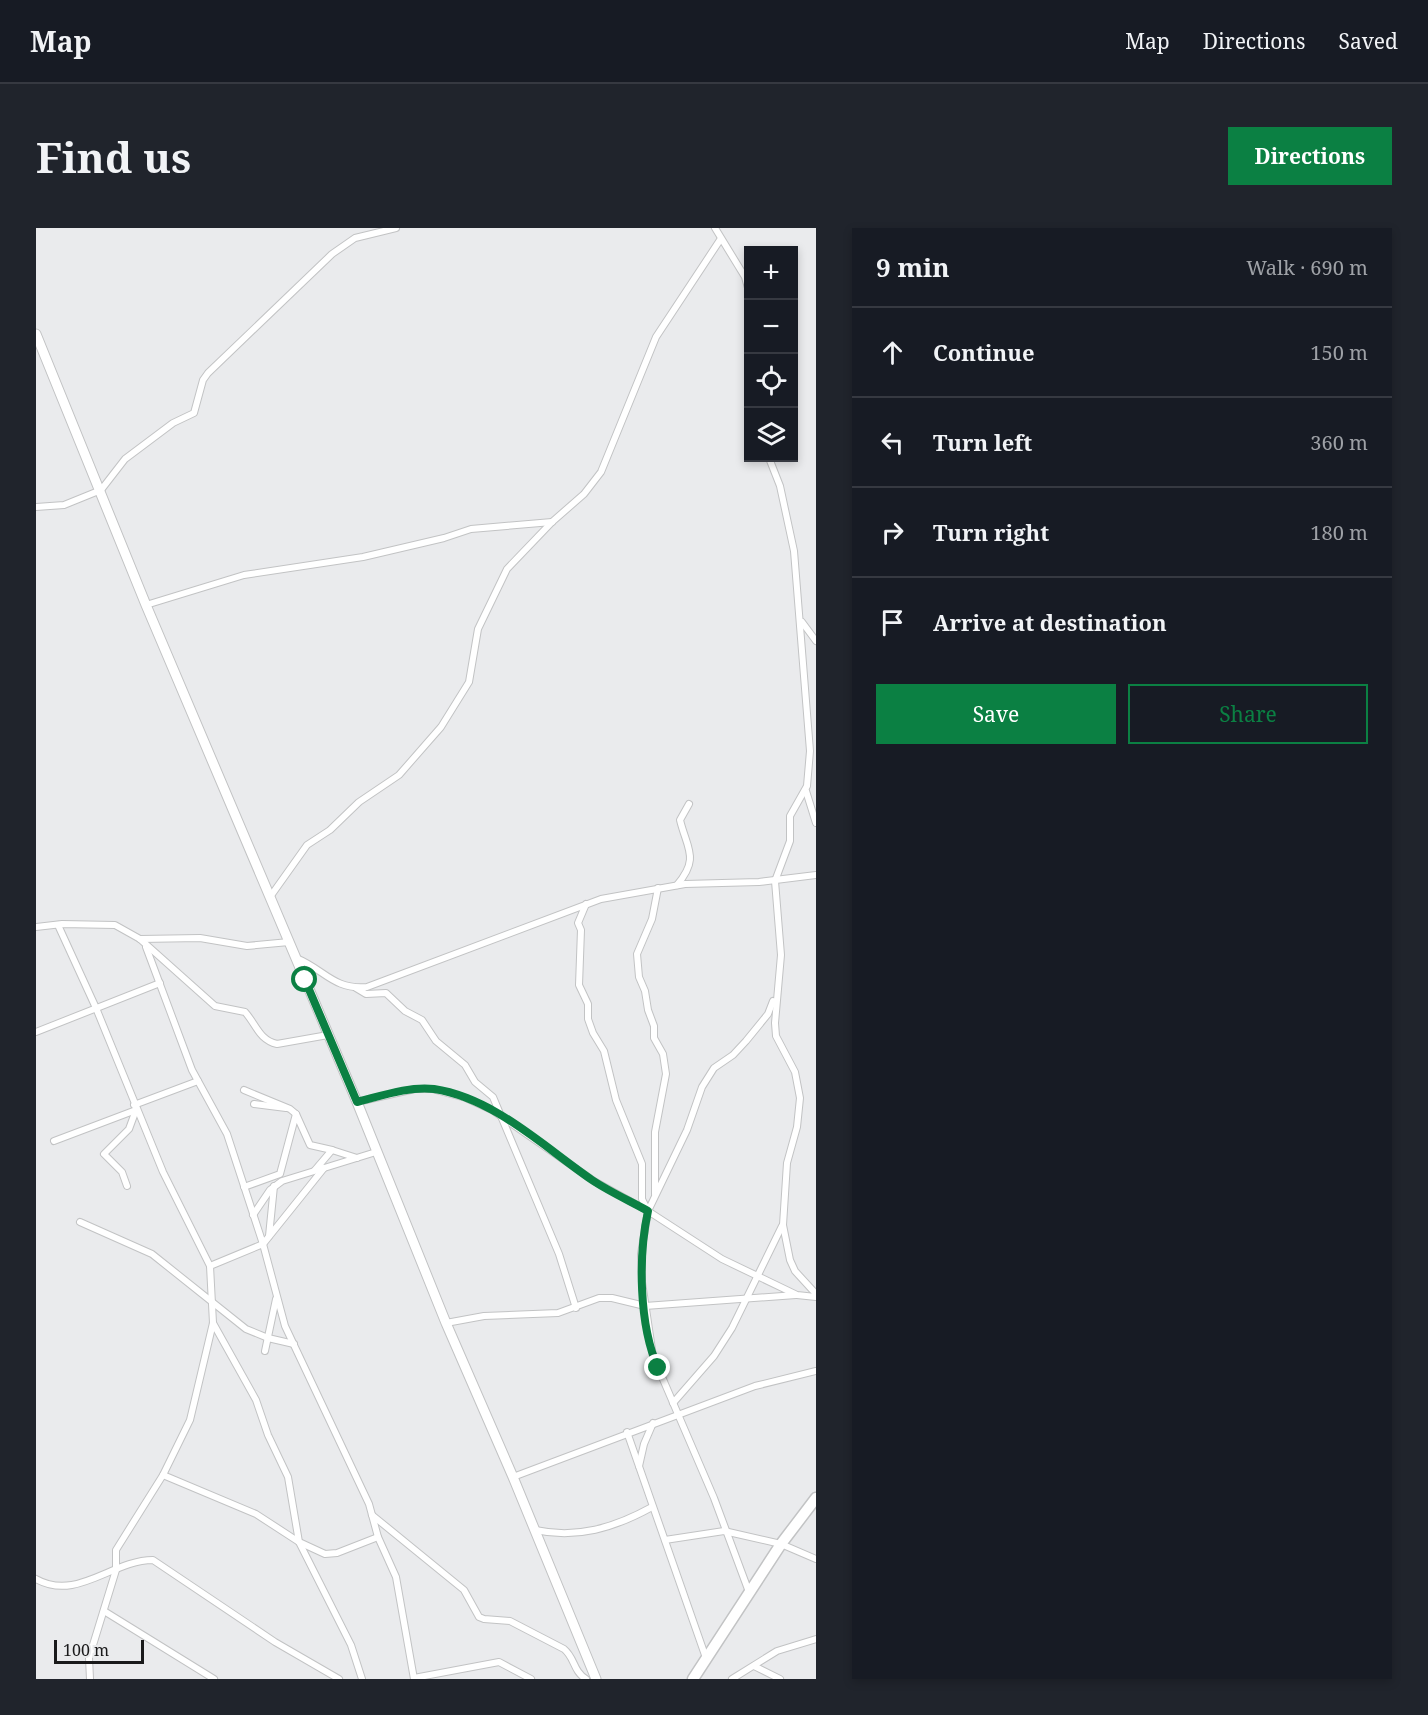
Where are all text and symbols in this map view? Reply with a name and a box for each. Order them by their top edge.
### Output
text: Map [30,22,92,60]
text: Map [1125,27,1170,55]
text: Directions [1203,27,1305,55]
text: Saved [1338,27,1398,55]
button: Directions [1228,127,1392,185]
text: Find us [36,128,191,185]
map controls [744,246,798,462]
button: + [744,246,798,300]
text: 9 min [876,249,950,285]
text: Walk · 690 m [1246,254,1368,281]
button: − [744,300,798,354]
icon: ahead [876,336,909,369]
text: Continue [933,337,1035,367]
text: 150 m [1310,339,1368,366]
button: locate [744,354,798,408]
button: layers [744,408,798,462]
icon: left [876,426,909,459]
text: Turn left [933,427,1032,457]
text: 360 m [1310,429,1368,456]
icon: right [876,516,909,549]
text: Turn right [933,517,1049,547]
text: 180 m [1310,519,1368,546]
icon: arrive [876,606,909,639]
text: Arrive at destination [933,607,1167,637]
button: Save [876,684,1116,744]
button: Share [1128,684,1368,744]
route start [291,966,317,992]
route end [644,1354,670,1380]
scale bar [54,1637,144,1664]
text: 100 m [63,1639,109,1661]

